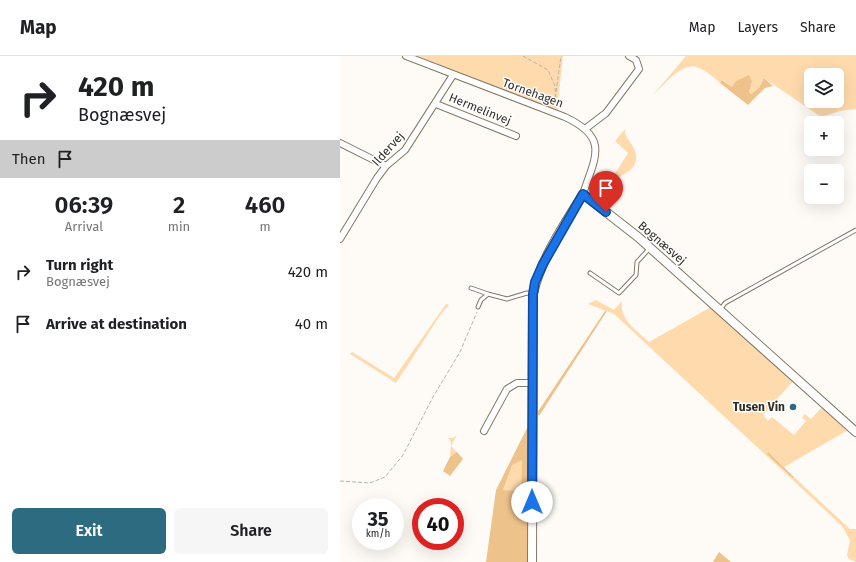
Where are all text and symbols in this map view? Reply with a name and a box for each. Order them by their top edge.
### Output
text: Map [20,16,57,39]
text: Map [689,19,715,36]
text: Layers [737,19,778,36]
text: Share [800,19,836,36]
map controls [804,68,844,204]
button: layers [804,68,844,108]
text: 420 m [78,70,154,103]
icon: right [12,72,64,124]
street label: Tornehagen [501,76,565,110]
street label: Hermelinvej [447,90,513,128]
text: Bognæsvej [78,104,166,126]
button: + [804,116,844,156]
street label: Ildervej [369,129,407,169]
icon: arrive [54,148,76,170]
text: Then [12,150,46,168]
button: − [804,164,844,204]
pin [589,171,623,212]
icon: arrive [595,177,617,199]
text: 06:39 [55,191,113,219]
text: 2 [173,191,185,219]
text: 460 [245,191,285,219]
street label: Bognæsvej [635,218,689,268]
text: Arrival [65,219,103,234]
text: min [168,219,190,234]
text: m [260,219,271,234]
text: Turn right [46,256,113,274]
icon: right [12,261,34,283]
text: 420 m [288,263,328,281]
text: Bognæsvej [46,274,110,289]
icon: arrive [12,313,34,335]
text: Arrive at destination [46,315,187,333]
text: 40 m [295,315,328,333]
place label: Tusen Vin [733,400,785,414]
marker: Tusen Vin [788,402,798,412]
position arrow [511,481,553,523]
speed limit sign: 40 [412,498,464,550]
text: 35 [367,507,389,531]
button: Exit [12,508,166,554]
button: Share [174,508,328,554]
text: km/h [366,528,390,540]

